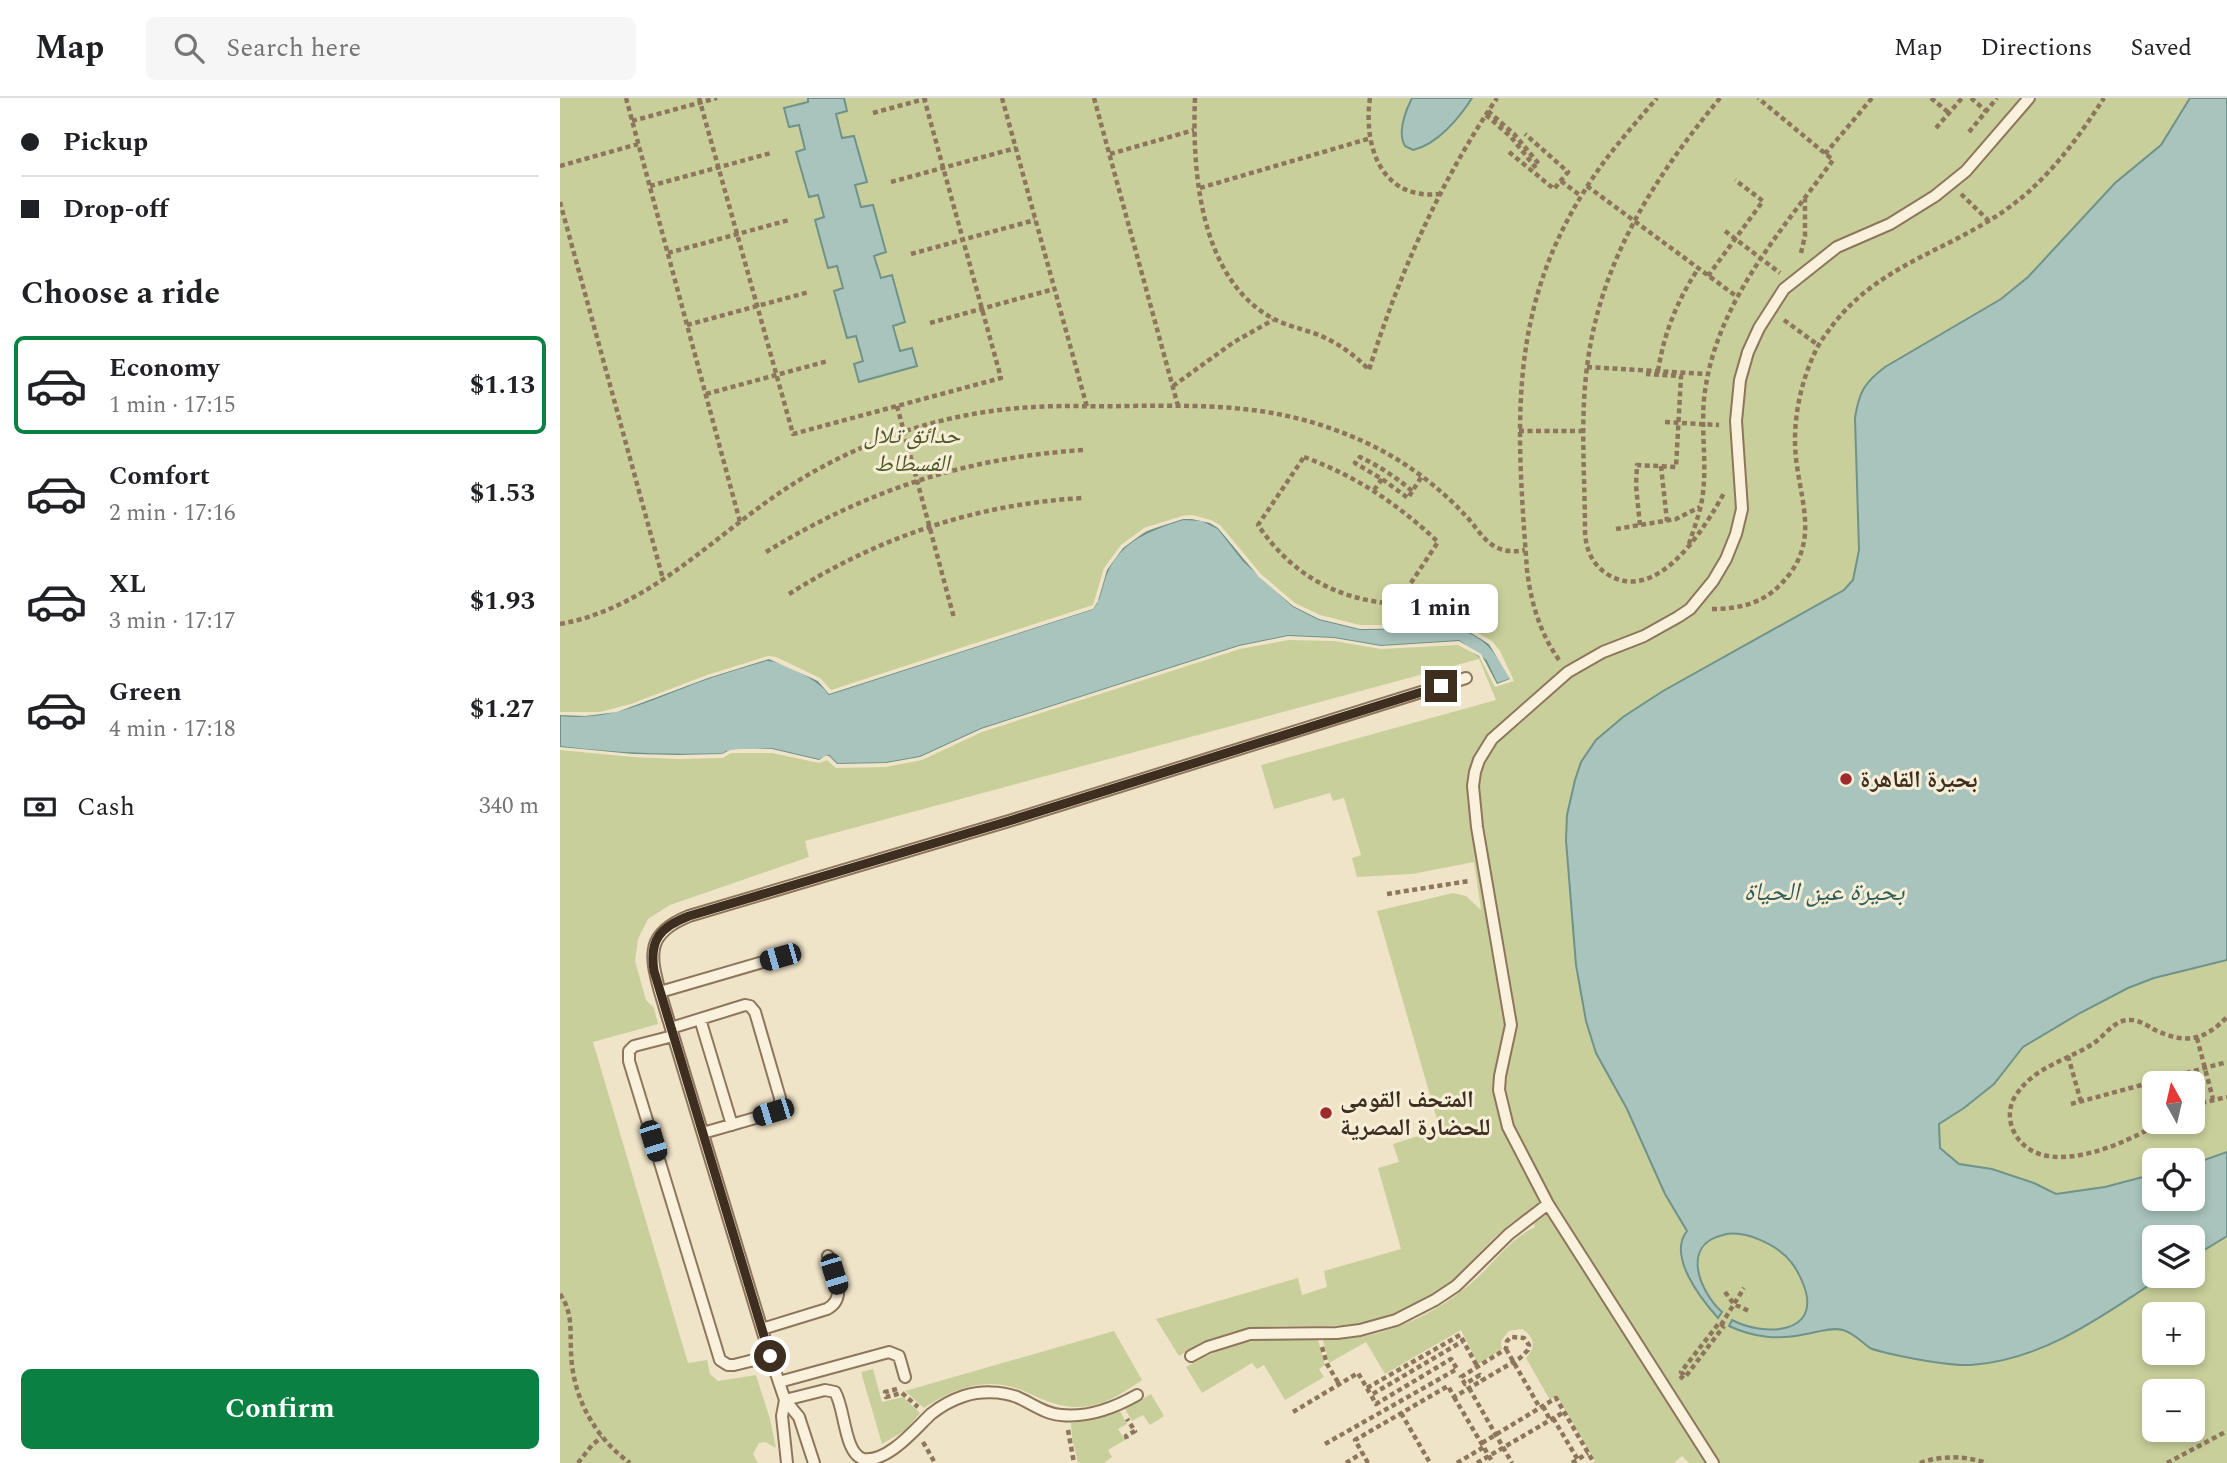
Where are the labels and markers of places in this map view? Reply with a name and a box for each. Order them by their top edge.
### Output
place label: بحيرة القاهرة [1860,762,1978,798]
marker: بحيرة القاهرة [1838,771,1854,787]
place label: المتحف القومى للحضارة المصرية [1340,1082,1490,1146]
marker: المتحف القومى للحضارة المصرية [1318,1105,1334,1121]

